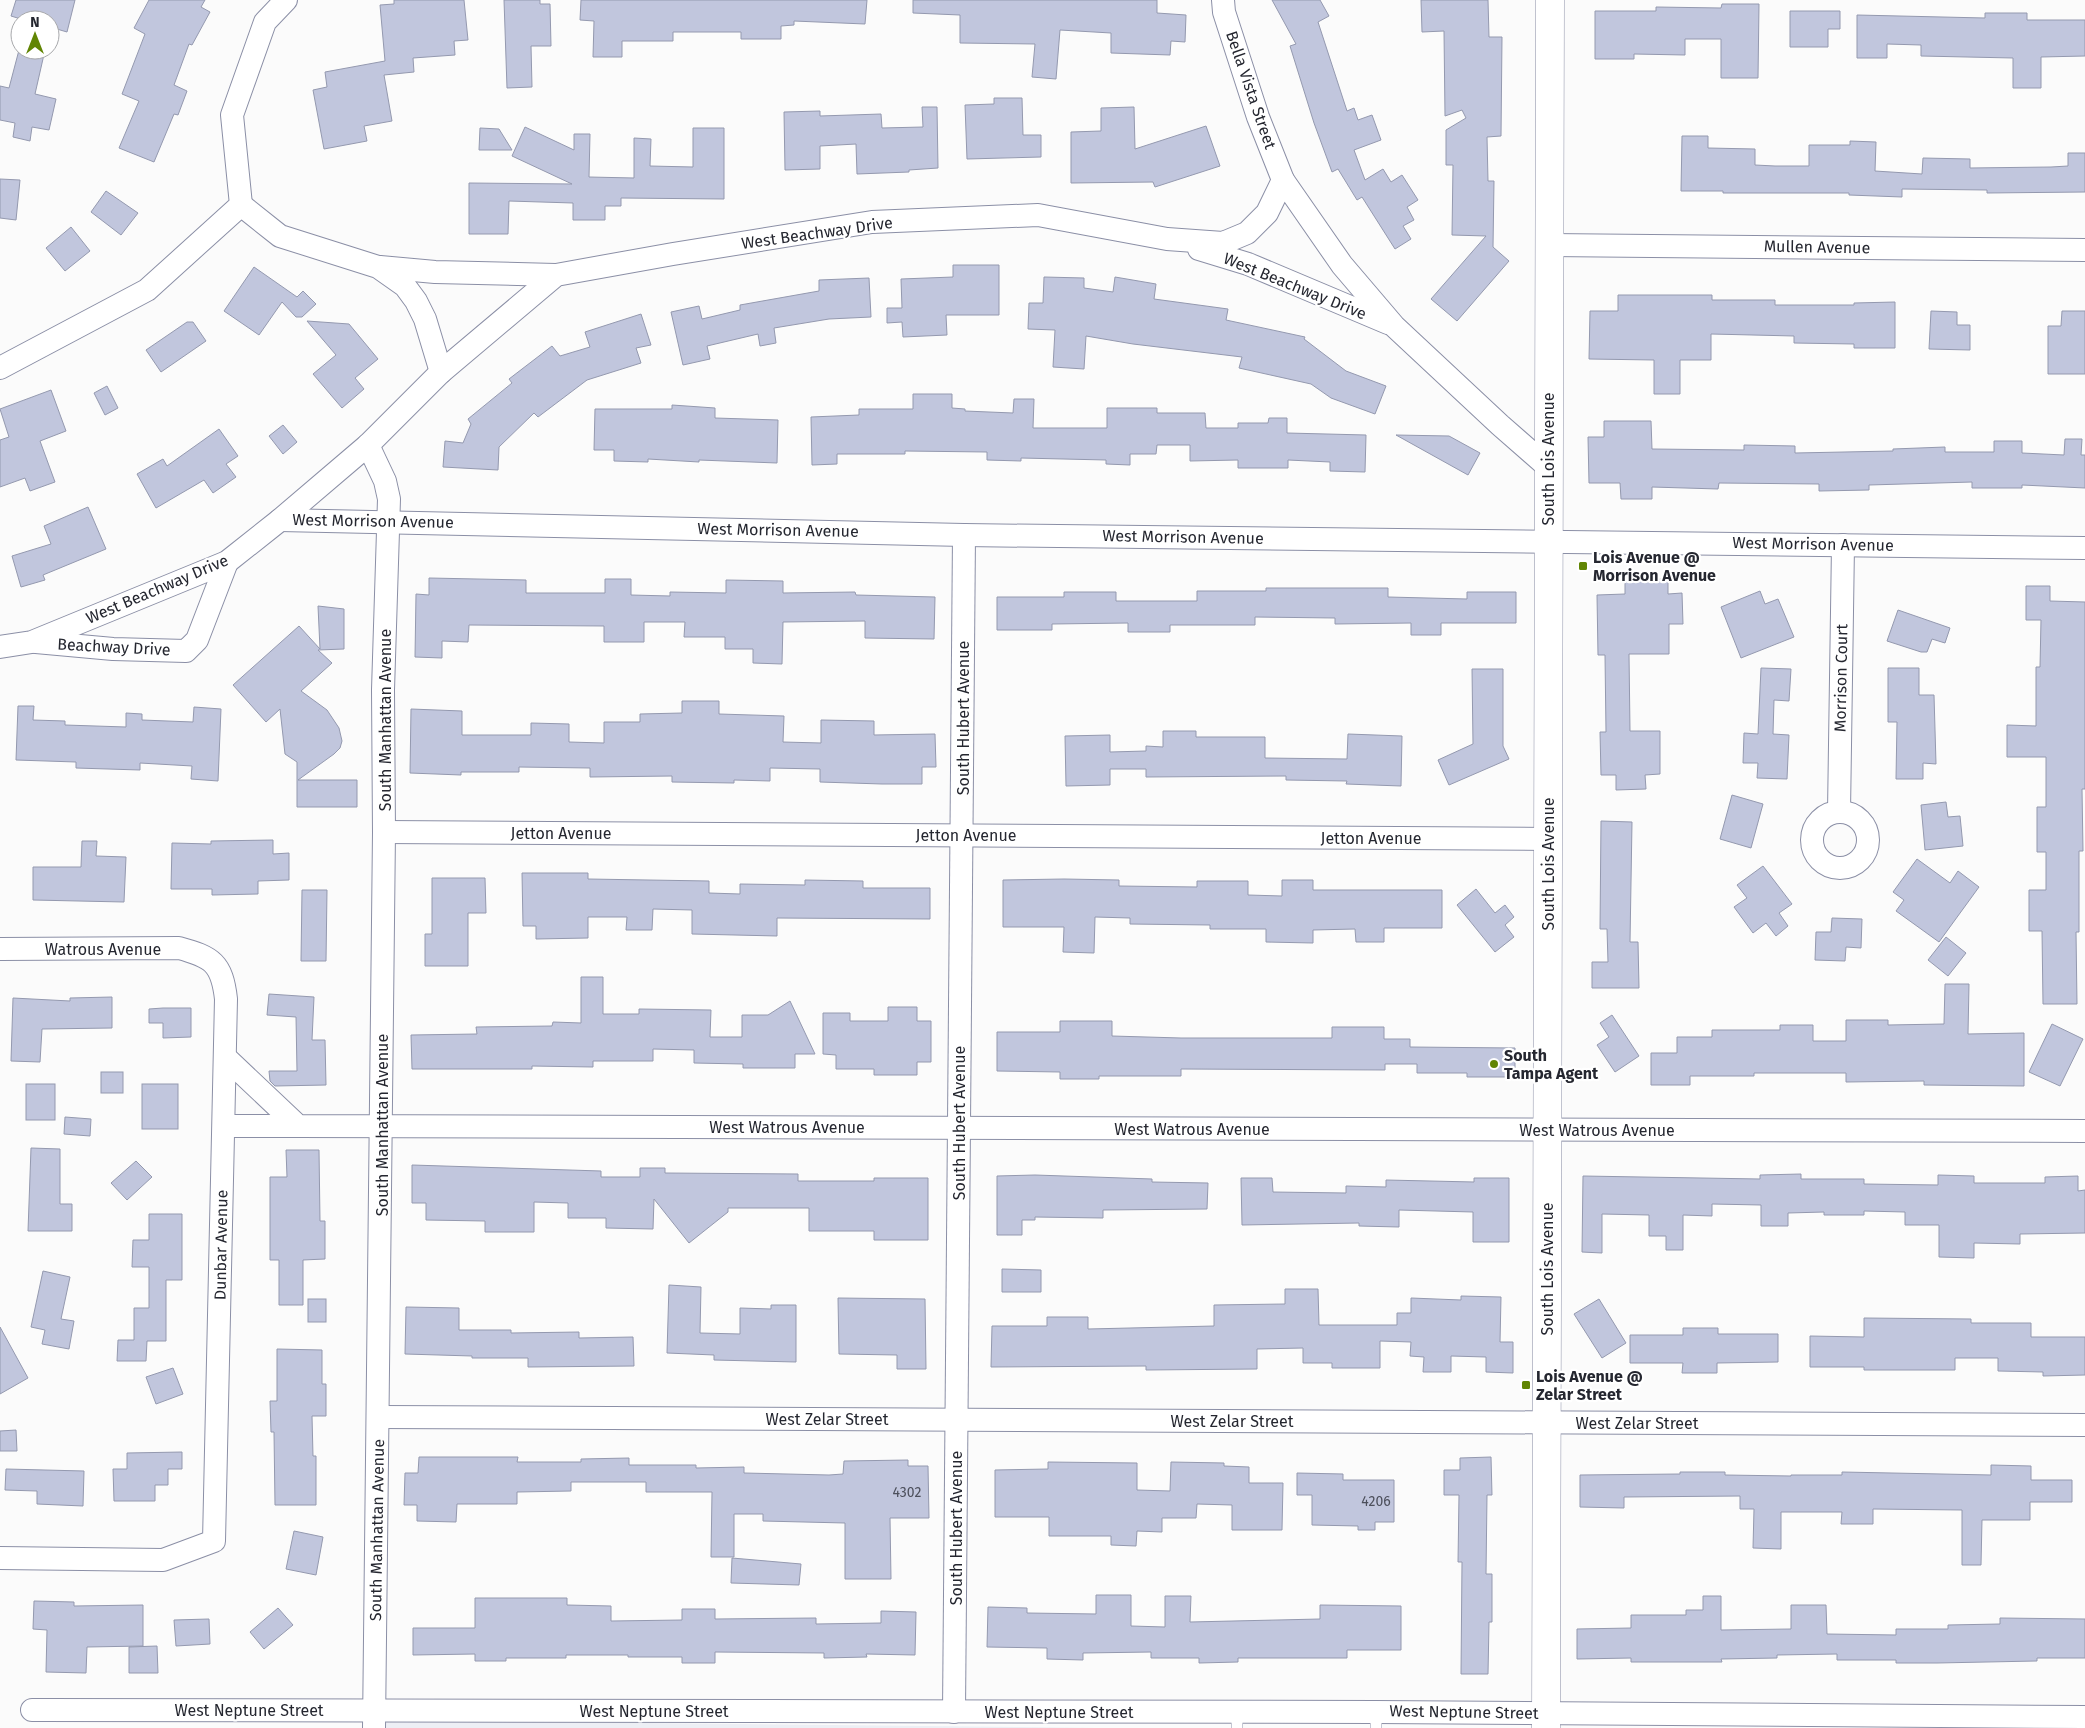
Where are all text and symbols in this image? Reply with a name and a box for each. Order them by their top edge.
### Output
north arrow [10,10,60,60]
text: N [30,14,40,31]
street label: Bella Vista Street [1222,28,1280,152]
street label: West Beachway Drive [740,213,894,253]
street label: Mullen Avenue [1764,237,1870,257]
street label: West Beachway Drive [1221,249,1369,323]
street label: South Lois Avenue [1539,392,1558,526]
street label: West Morrison Avenue [292,510,454,532]
street label: West Morrison Avenue [697,519,859,541]
street label: West Morrison Avenue [1102,526,1264,548]
street label: West Morrison Avenue [1732,533,1894,555]
place label: Lois Avenue @ Morrison Avenue [1593,548,1716,585]
street label: West Beachway Drive [83,550,231,628]
marker: Lois Avenue @ Morrison Avenue [1577,560,1589,572]
street label: Morrison Court [1831,623,1851,732]
street label: South Manhattan Avenue [376,629,395,811]
street label: Beachway Drive [57,635,171,659]
street label: South Hubert Avenue [954,641,973,795]
street label: South Lois Avenue [1539,797,1558,931]
street label: Jetton Avenue [511,824,611,843]
street label: Jetton Avenue [916,826,1016,845]
street label: Jetton Avenue [1321,829,1421,848]
street label: Watrous Avenue [45,940,161,959]
street label: South Manhattan Avenue [373,1034,392,1216]
street label: South Hubert Avenue [950,1046,969,1200]
place label: South Tampa Agent [1504,1046,1599,1083]
marker: South Tampa Agent [1488,1058,1500,1070]
street label: West Watrous Avenue [709,1118,865,1137]
street label: West Watrous Avenue [1114,1120,1270,1139]
street label: West Watrous Avenue [1519,1121,1675,1140]
street label: Dunbar Avenue [211,1190,231,1300]
street label: South Lois Avenue [1538,1202,1557,1336]
place label: Lois Avenue @ Zelar Street [1536,1367,1643,1404]
marker: Lois Avenue @ Zelar Street [1520,1379,1532,1391]
street label: West Zelar Street [765,1410,889,1429]
street label: West Zelar Street [1170,1412,1294,1431]
street label: West Zelar Street [1575,1414,1699,1433]
street label: South Manhattan Avenue [366,1439,388,1621]
street label: South Hubert Avenue [947,1451,966,1605]
house number: 4302 [893,1484,921,1501]
house number: 4206 [1361,1493,1391,1510]
street label: West Neptune Street [174,1701,324,1720]
street label: West Neptune Street [1389,1701,1539,1723]
street label: West Neptune Street [579,1702,729,1721]
street label: West Neptune Street [984,1703,1134,1722]

